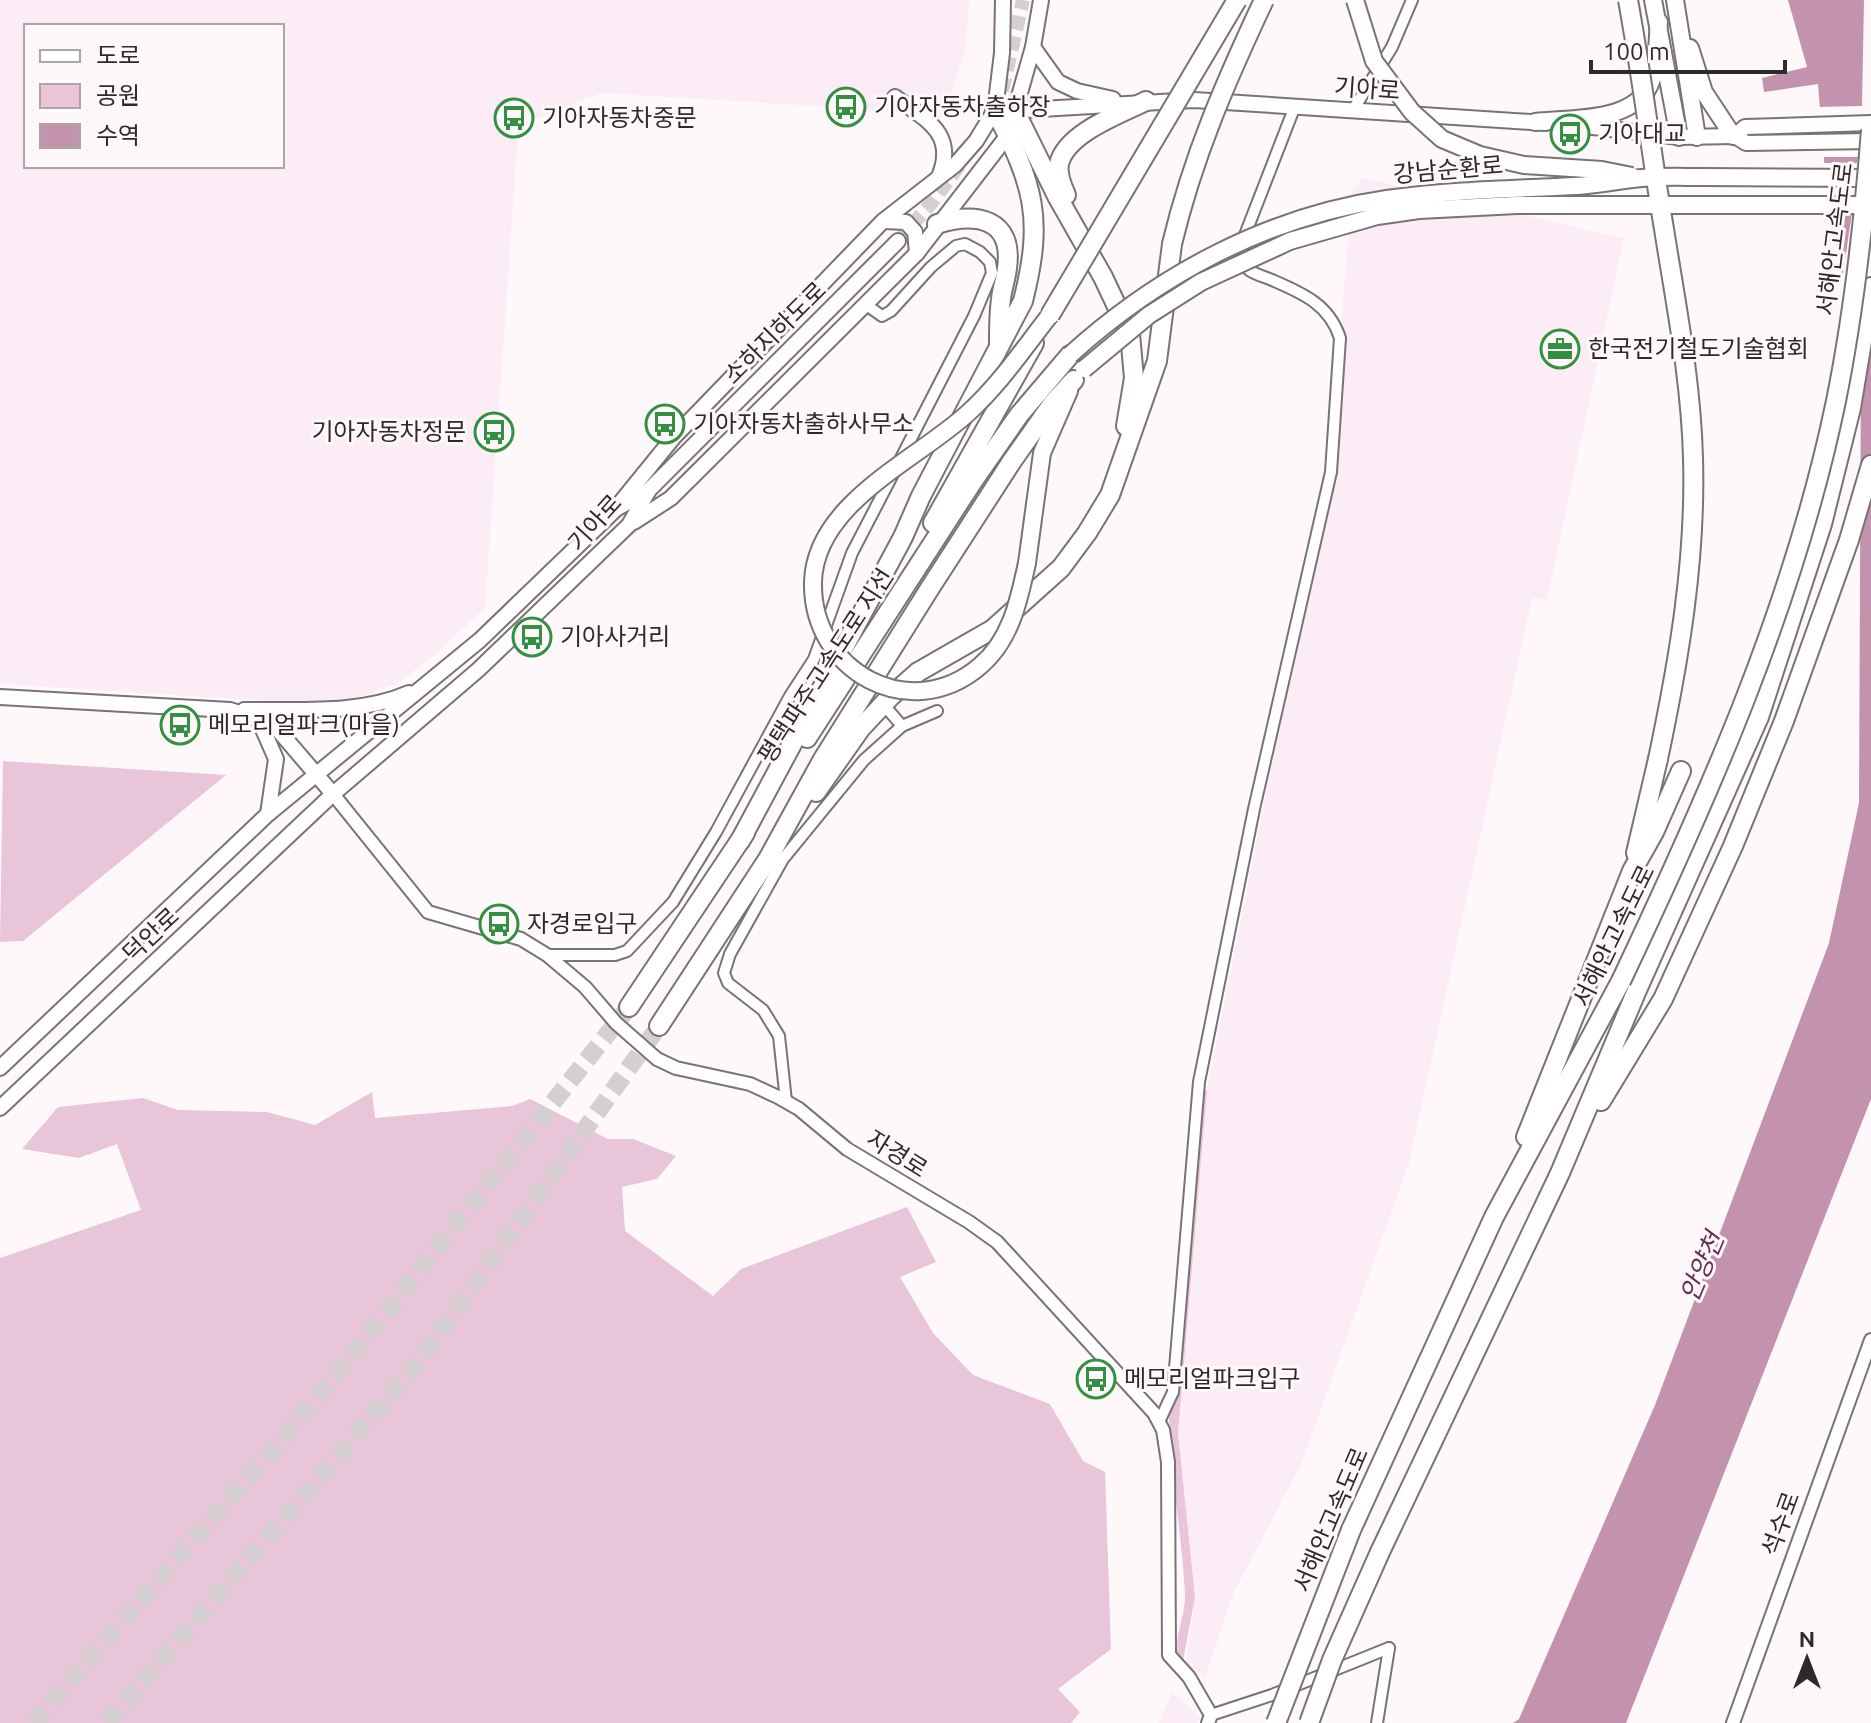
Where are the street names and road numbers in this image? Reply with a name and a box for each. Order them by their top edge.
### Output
street label: 기아로 [1333,73,1401,104]
street label: 강남순환로 [1392,151,1504,188]
street label: 서해안고속도로 [1812,161,1857,317]
street label: 소하지하도로 [718,276,831,389]
street label: 기아로 [562,489,627,556]
street label: 평택파주고속도로 지선 [753,563,899,768]
street label: 서해안고속도로 [1568,860,1660,1011]
street label: 덕안로 [117,902,184,967]
street label: 자경로 [862,1125,933,1183]
street label: 서해안고속도로 [1288,1443,1373,1596]
street label: 석수로 [1757,1488,1805,1560]

